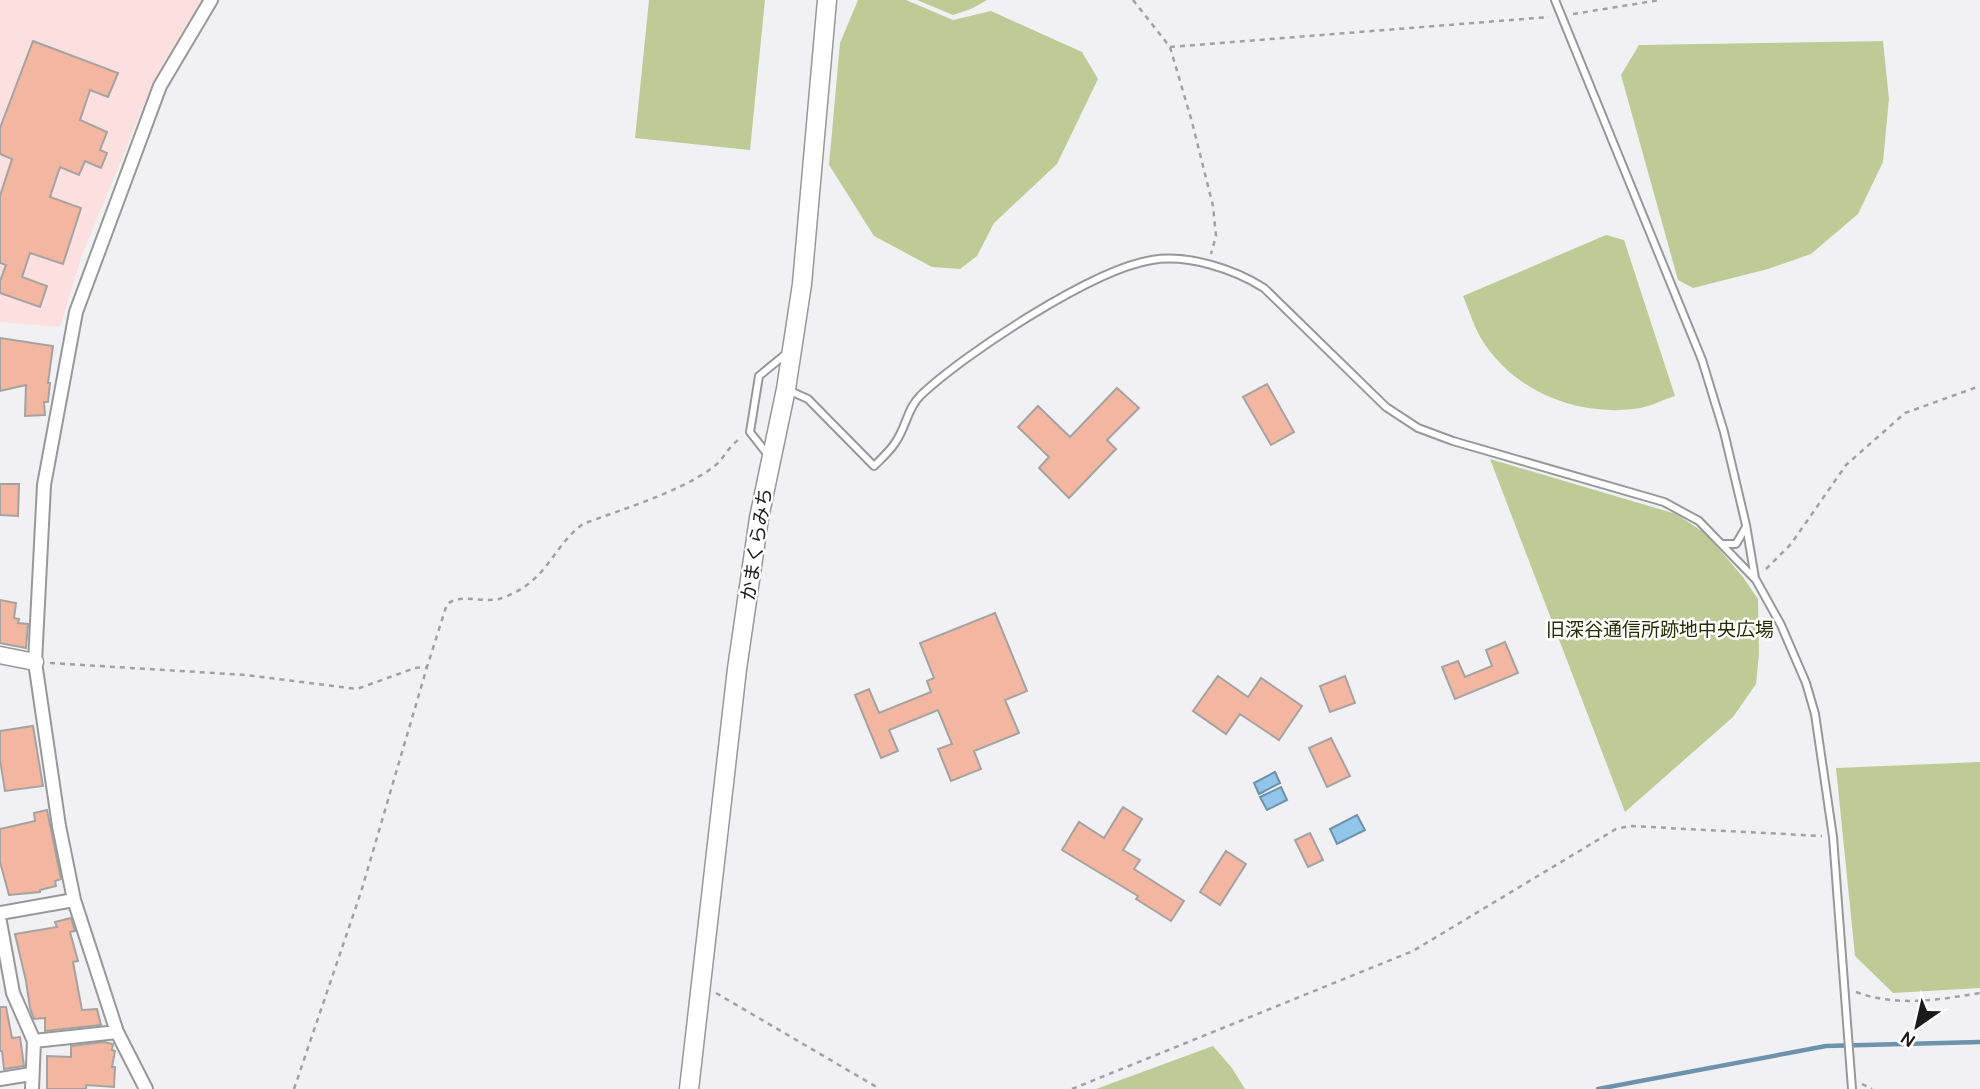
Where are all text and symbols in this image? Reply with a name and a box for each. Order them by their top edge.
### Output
street label: かまくらみち [737,486,777,602]
park label: 旧深谷通信所跡地中央広場 [1546,619,1774,641]
north arrow [1882,991,1952,1061]
text: N [1896,1026,1920,1052]

